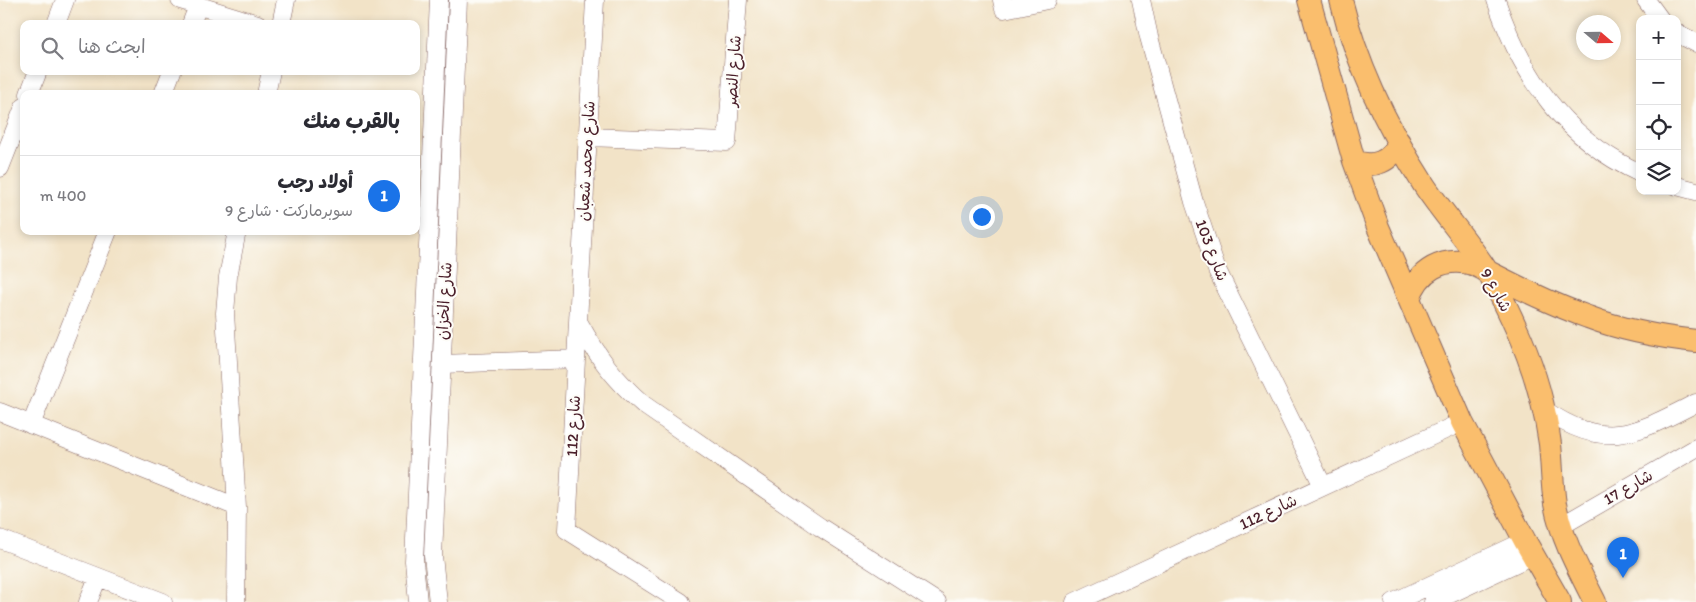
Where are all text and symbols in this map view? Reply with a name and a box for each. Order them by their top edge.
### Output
north arrow [1576,15,1621,60]
map controls [1636,15,1681,195]
button: + [1636,15,1681,60]
search box [20,20,420,75]
icon: search [38,34,66,62]
text: ابحث هنا [78,35,146,58]
street label: شارع النصر [721,35,747,109]
button: − [1636,60,1681,105]
street label: شارع محمد شعبان [573,100,601,222]
button: locate [1636,105,1681,150]
text: بالقرب منك [303,108,400,133]
button: layers [1636,150,1681,195]
text: أولاد رجب [277,170,353,193]
text: 400 m [40,186,86,205]
text: 1 [380,186,388,205]
text: سوبرماركت · شارع 9 [225,201,353,220]
your location [969,204,995,230]
street label: شارع 103 [1190,217,1232,284]
street label: شارع الخزان [432,262,458,341]
street label: شارع 9 [1475,265,1516,316]
street label: شارع 112 [562,395,586,457]
street label: شارع 17 [1600,465,1657,510]
street label: شارع 112 [1236,490,1301,535]
pin: 1 [1607,537,1639,578]

